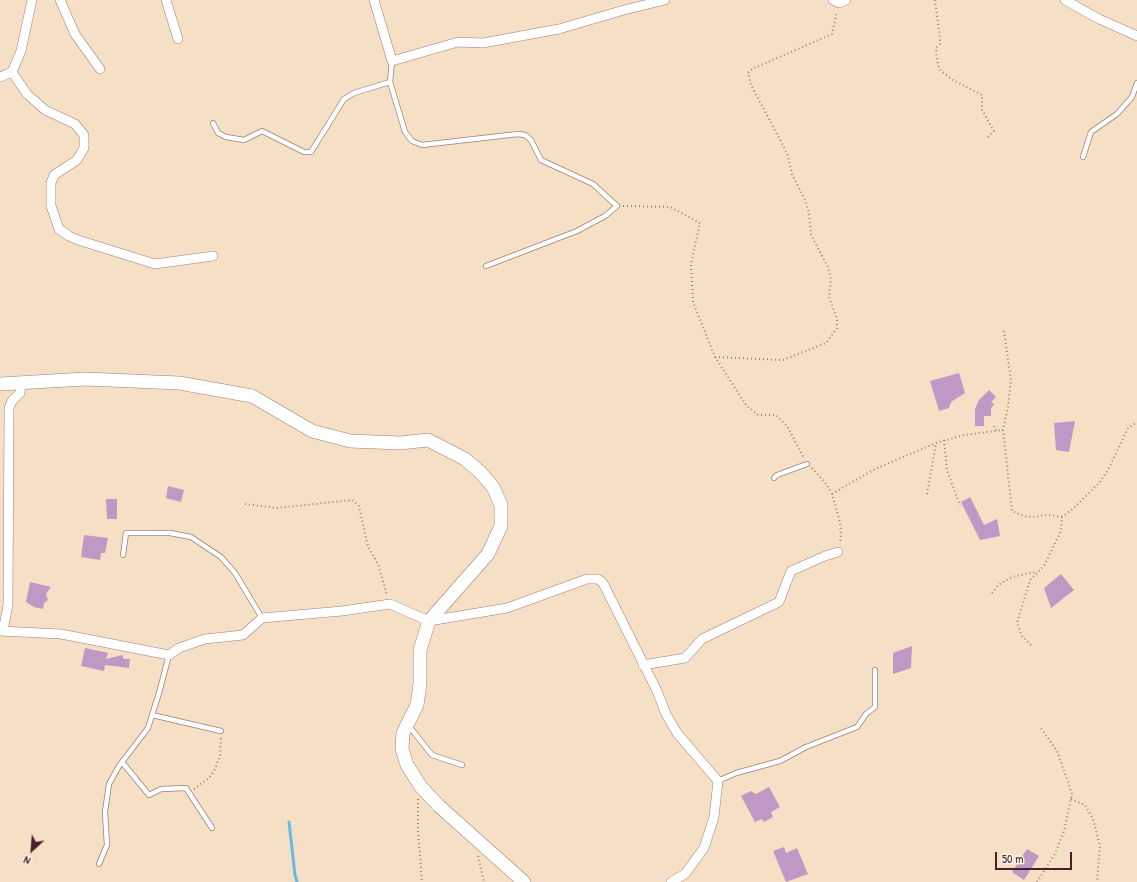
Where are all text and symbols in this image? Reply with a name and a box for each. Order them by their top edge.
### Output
north arrow [12,830,52,870]
scale bar [997,844,1074,870]
text: 50 m [1002,850,1023,867]
text: N [21,853,32,868]

